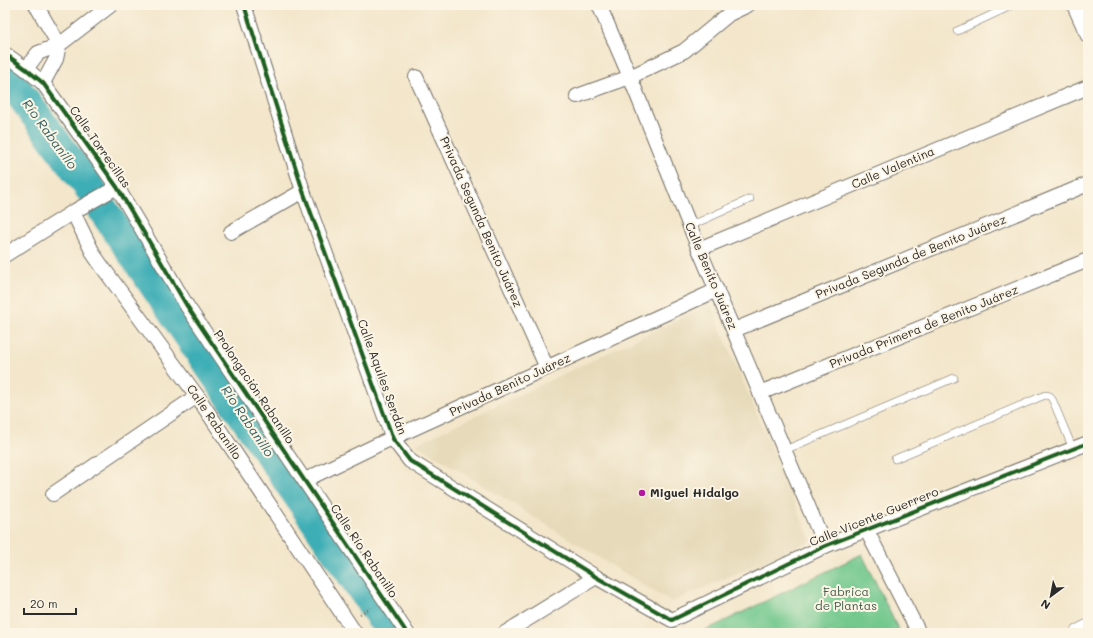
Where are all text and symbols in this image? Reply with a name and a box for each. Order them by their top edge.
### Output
water label: Río Rabanillo [19,95,82,172]
street label: Calle Torrecillas [67,102,135,191]
street label: Privada Segunda Benito Juárez [437,134,527,310]
street label: Calle Valentina [849,142,937,192]
street label: Privada Segunda de Benito Juárez [813,210,1009,302]
street label: Calle Benito Juárez [682,219,742,332]
street label: Privada Primera de Benito Juárez [827,281,1021,371]
street label: Calle Aquiles Serdán [355,317,411,437]
street label: Prolongación Rabanillo [211,327,299,446]
street label: Privada Benito Juárez [446,349,573,419]
street label: Calle Rabanillo [184,381,246,462]
water label: Río Rabanillo [218,382,279,460]
street label: Calle Vicente Guerrero [807,483,941,549]
place label: Miguel Hidalgo [650,484,739,500]
marker: Miguel Hidalgo [637,488,647,498]
street label: Calle Río Rabanillo [328,501,402,600]
north arrow [1031,576,1071,616]
park label: Fabrica de Plantas [815,583,877,613]
scale bar [24,590,76,616]
text: 20 m [30,595,58,611]
text: N [1038,596,1053,613]

